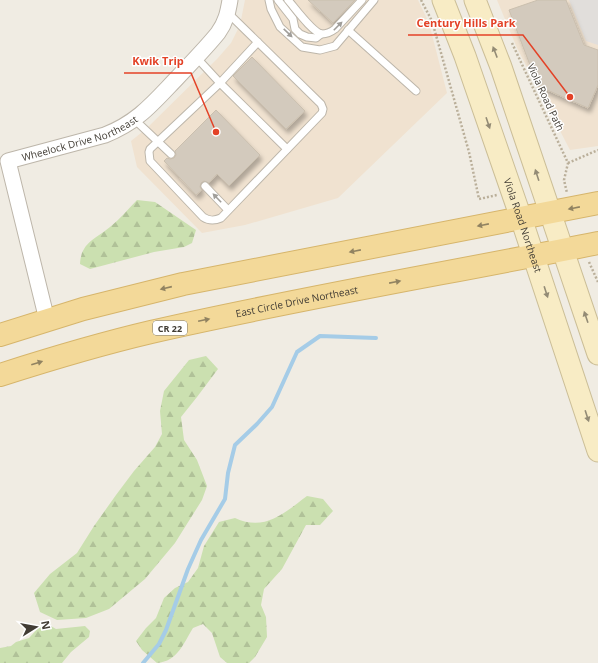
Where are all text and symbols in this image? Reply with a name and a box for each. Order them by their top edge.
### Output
callout: Century Hills Park [408,12,523,35]
text: Century Hills Park [416,15,516,30]
one-way arrow [333,21,343,30]
one-way arrow [283,29,293,38]
one-way arrow [492,46,498,58]
callout: Kwik Trip [124,50,191,73]
text: Kwik Trip [132,53,184,68]
street label: Viola Road Path [524,61,568,133]
street label: Wheelock Drive Northeast [20,112,141,164]
one-way arrow [486,117,492,129]
one-way arrow [534,169,540,181]
street label: Viola Road Northeast [501,176,546,274]
one-way arrow [212,193,221,203]
one-way arrow [568,205,580,211]
one-way arrow [477,223,489,229]
one-way arrow [349,248,361,254]
one-way arrow [389,279,401,285]
street label: East Circle Drive Northeast [234,282,360,320]
one-way arrow [159,285,171,291]
one-way arrow [543,287,549,299]
one-way arrow [582,311,588,323]
one-way arrow [198,317,210,323]
road number: CR 22 [153,321,187,335]
one-way arrow [32,360,44,366]
one-way arrow [584,410,590,422]
north arrow [16,607,56,647]
text: N [38,619,55,631]

